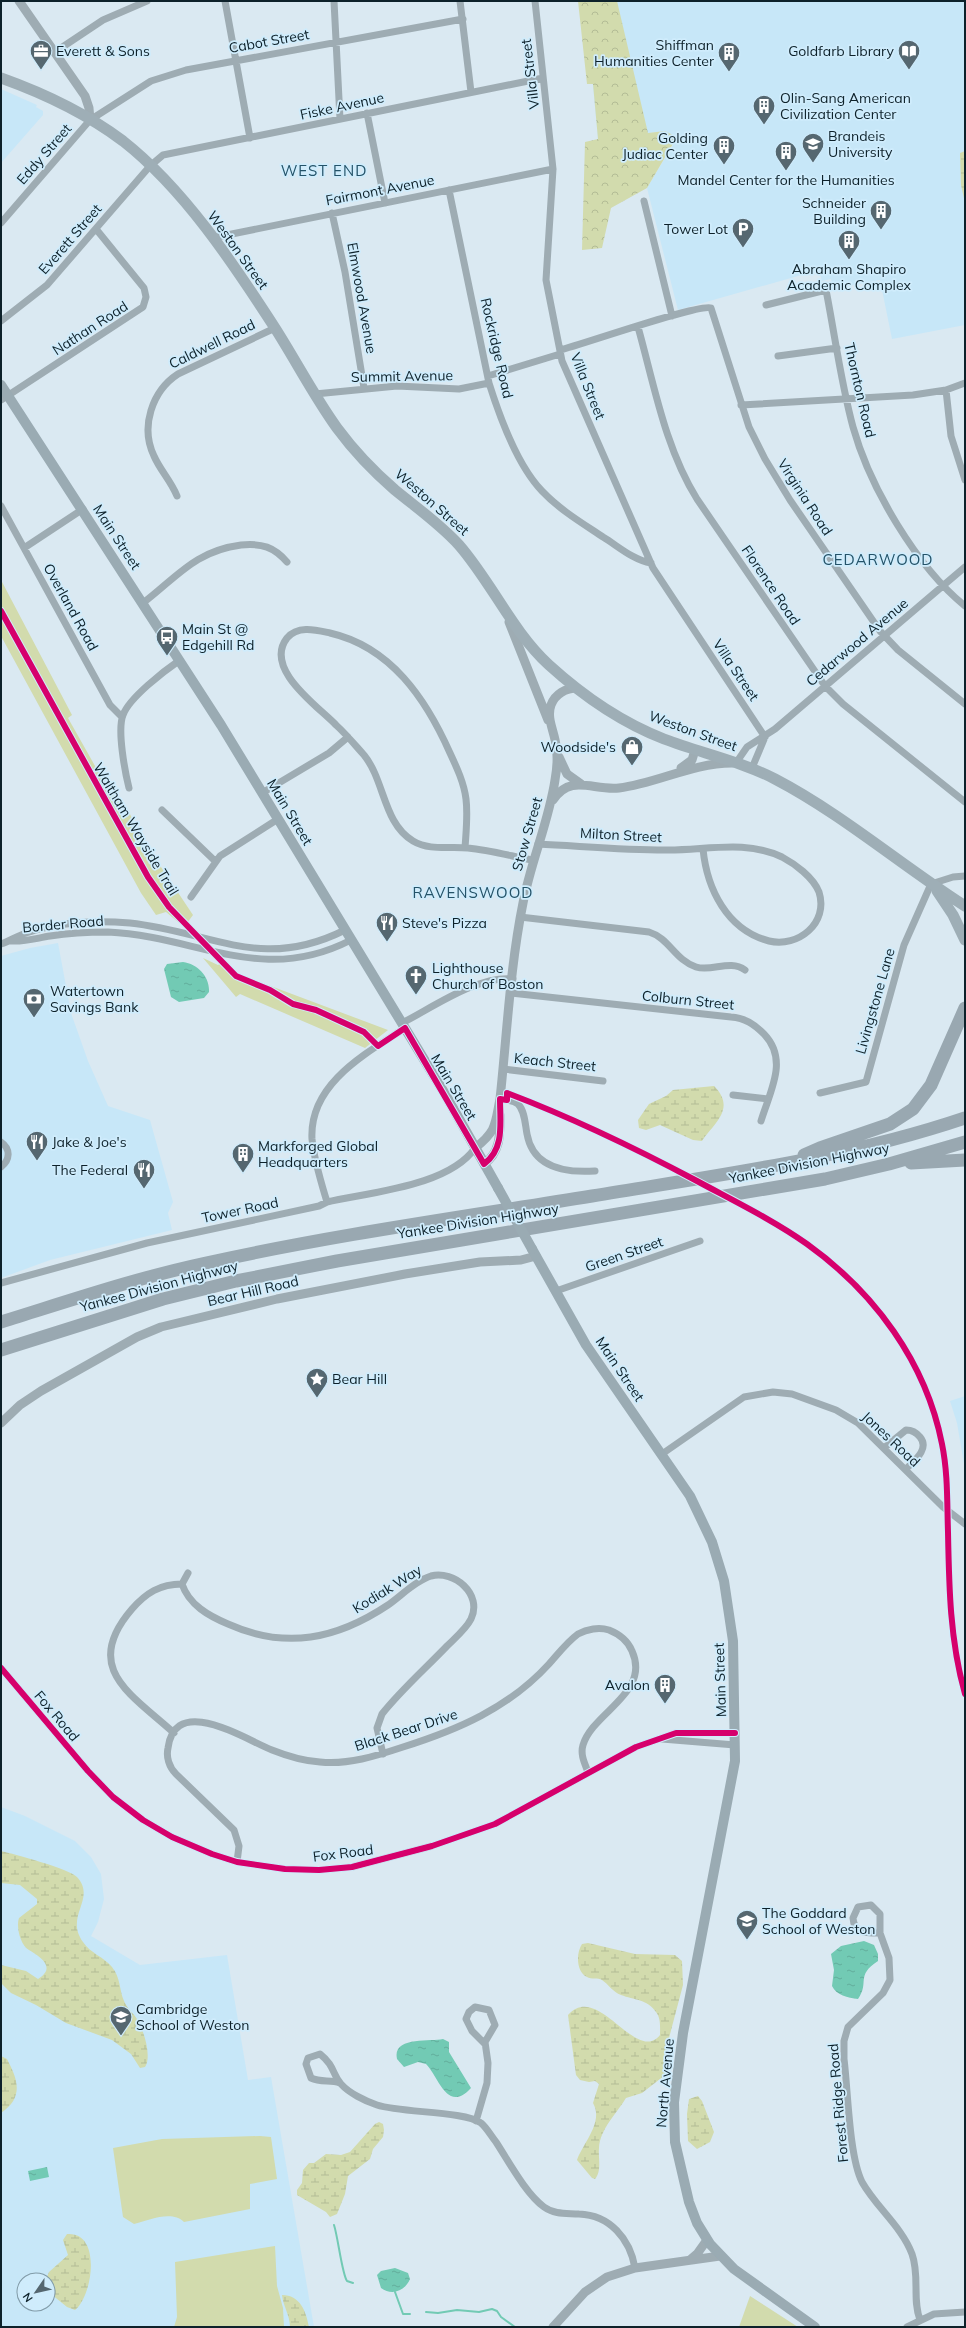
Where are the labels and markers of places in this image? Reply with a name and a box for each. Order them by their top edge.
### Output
place label: Shiffman Humanities Center [594,36,715,70]
office icon: Everett & Sons [28,38,54,71]
library icon: Goldfarb Library [896,38,922,71]
building icon: Shiffman Humanities Center [716,40,742,73]
place label: Everett & Sons [56,42,150,60]
place label: Goldfarb Library [788,42,895,60]
place label: Olin-Sang American Civilization Center [780,89,911,123]
building icon: Olin-Sang American Civilization Center [751,93,777,126]
place label: Brandeis University [828,127,893,161]
place label: Golding Judiac Center [622,129,709,163]
school or university icon: Brandeis University [800,131,826,164]
building icon: Golding Judiac Center [711,133,737,166]
building icon: Mandel Center for the Humanities [773,139,799,172]
place label: Mandel Center for the Humanities [677,171,895,189]
place label: Schneider Building [802,194,867,228]
building icon: Schneider Building [868,198,894,231]
parking icon: Tower Lot [730,216,756,249]
place label: Tower Lot [664,220,728,238]
building icon: Abraham Shapiro Academic Complex [836,228,862,261]
place label: Abraham Shapiro Academic Complex [787,260,911,294]
place label: Main St @ Edgehill Rd [182,620,254,654]
bus stop icon: Main St @ Edgehill Rd [154,624,180,657]
shop icon: Woodside's [619,734,645,767]
place label: Woodside's [541,738,616,756]
restaurant icon: Steve's Pizza [374,910,400,943]
place label: Steve's Pizza [402,914,487,932]
place label: Lighthouse Church of Boston [432,959,543,993]
church icon: Lighthouse Church of Boston [403,963,429,996]
place label: Watertown Savings Bank [50,982,139,1016]
bank icon: Watertown Savings Bank [21,986,47,1019]
restaurant icon: Jake & Joe's [24,1129,50,1162]
place label: Jake & Joe's [52,1133,127,1151]
place label: Markforged Global Headquarters [258,1137,378,1171]
building icon: Markforged Global Headquarters [230,1141,256,1174]
restaurant icon: The Federal [131,1157,157,1190]
place label: The Federal [52,1161,128,1179]
place icon: Bear Hill [304,1366,330,1399]
place label: Bear Hill [332,1370,387,1388]
building icon: Avalon [652,1672,678,1705]
place label: Avalon [605,1676,650,1694]
place label: The Goddard School of Weston [762,1904,875,1938]
school or university icon: The Goddard School of Weston [734,1908,760,1941]
place label: Cambridge School of Weston [136,2000,249,2034]
school or university icon: Cambridge School of Weston [108,2004,134,2037]

